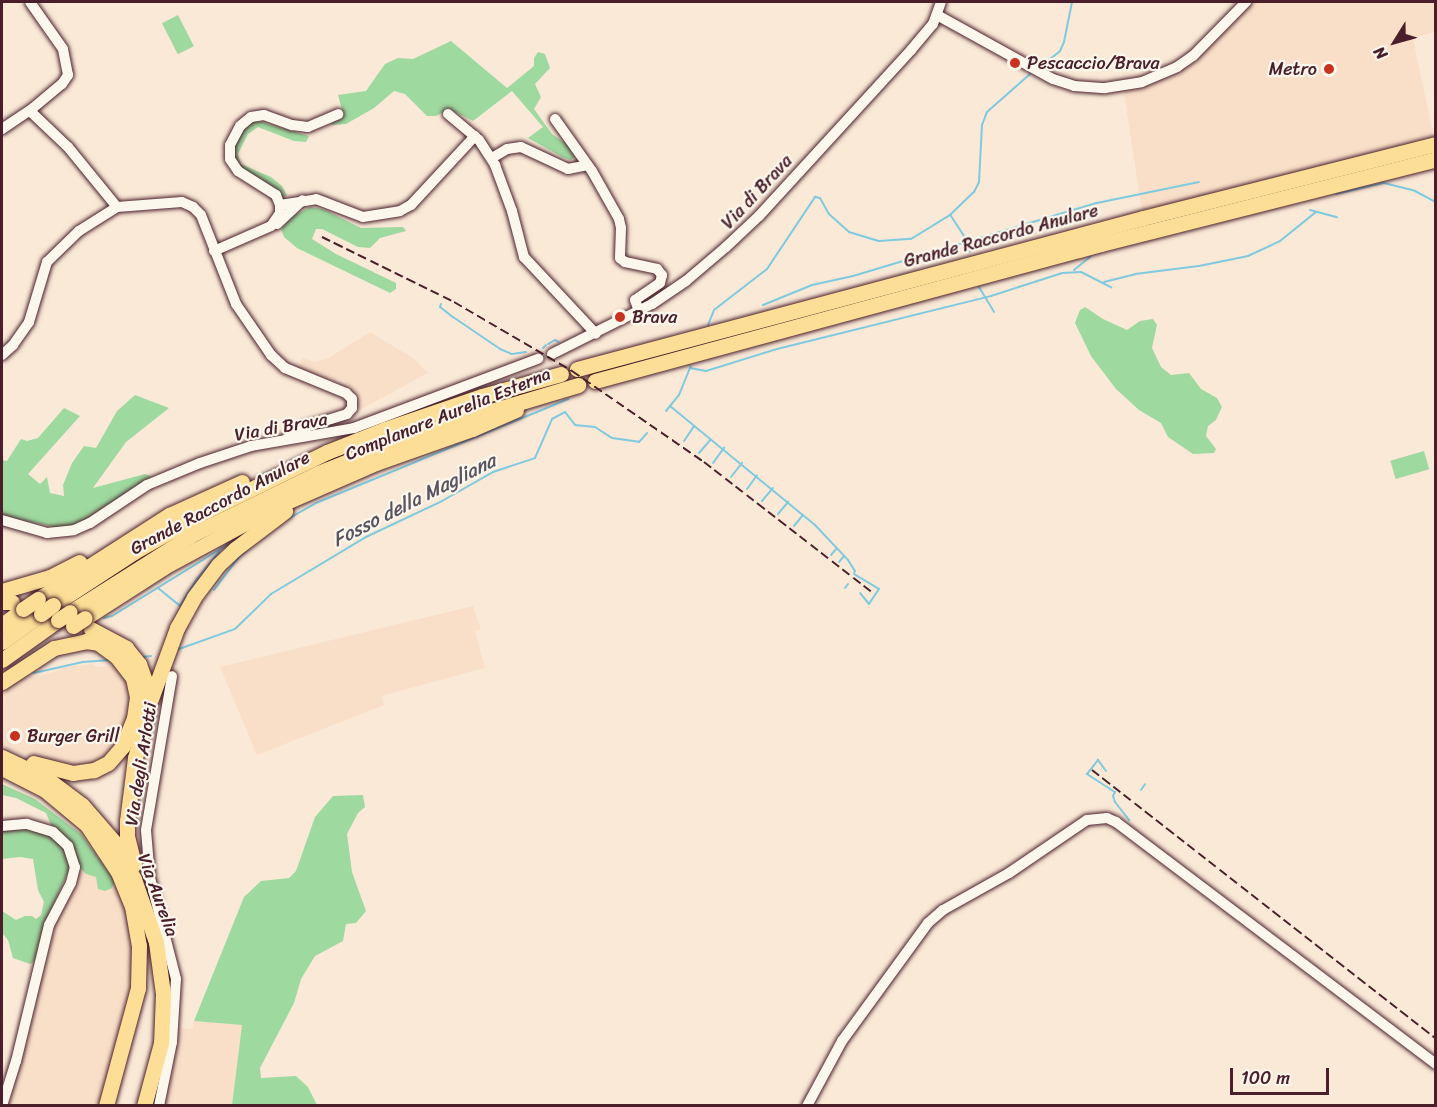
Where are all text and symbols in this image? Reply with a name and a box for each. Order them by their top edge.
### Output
north arrow [1365,12,1425,72]
text: N [1365,40,1395,66]
place label: Pescaccio/Brava [1027,52,1160,74]
marker: Pescaccio/Brava [1008,56,1022,70]
place label: Metro [1269,58,1317,80]
marker: Metro [1322,62,1336,76]
street label: Via di Brava [717,150,797,234]
street label: Grande Raccordo Anulare [902,200,1100,272]
place label: Brava [632,306,677,328]
marker: Brava [613,310,627,324]
street label: Complanare Aurelia Esterna [341,363,555,465]
street label: Via di Brava [233,408,329,446]
street label: Grande Raccordo Anulare [127,447,313,559]
water label: Fosso della Magliana [328,448,500,552]
street label: Via degli Arlotti [121,700,161,828]
place label: Burger Grill [27,725,120,747]
marker: Burger Grill [8,729,22,743]
street label: Via Aurelia [133,851,183,939]
scale bar [1233,1056,1332,1094]
text: 100 m [1241,1062,1290,1094]

